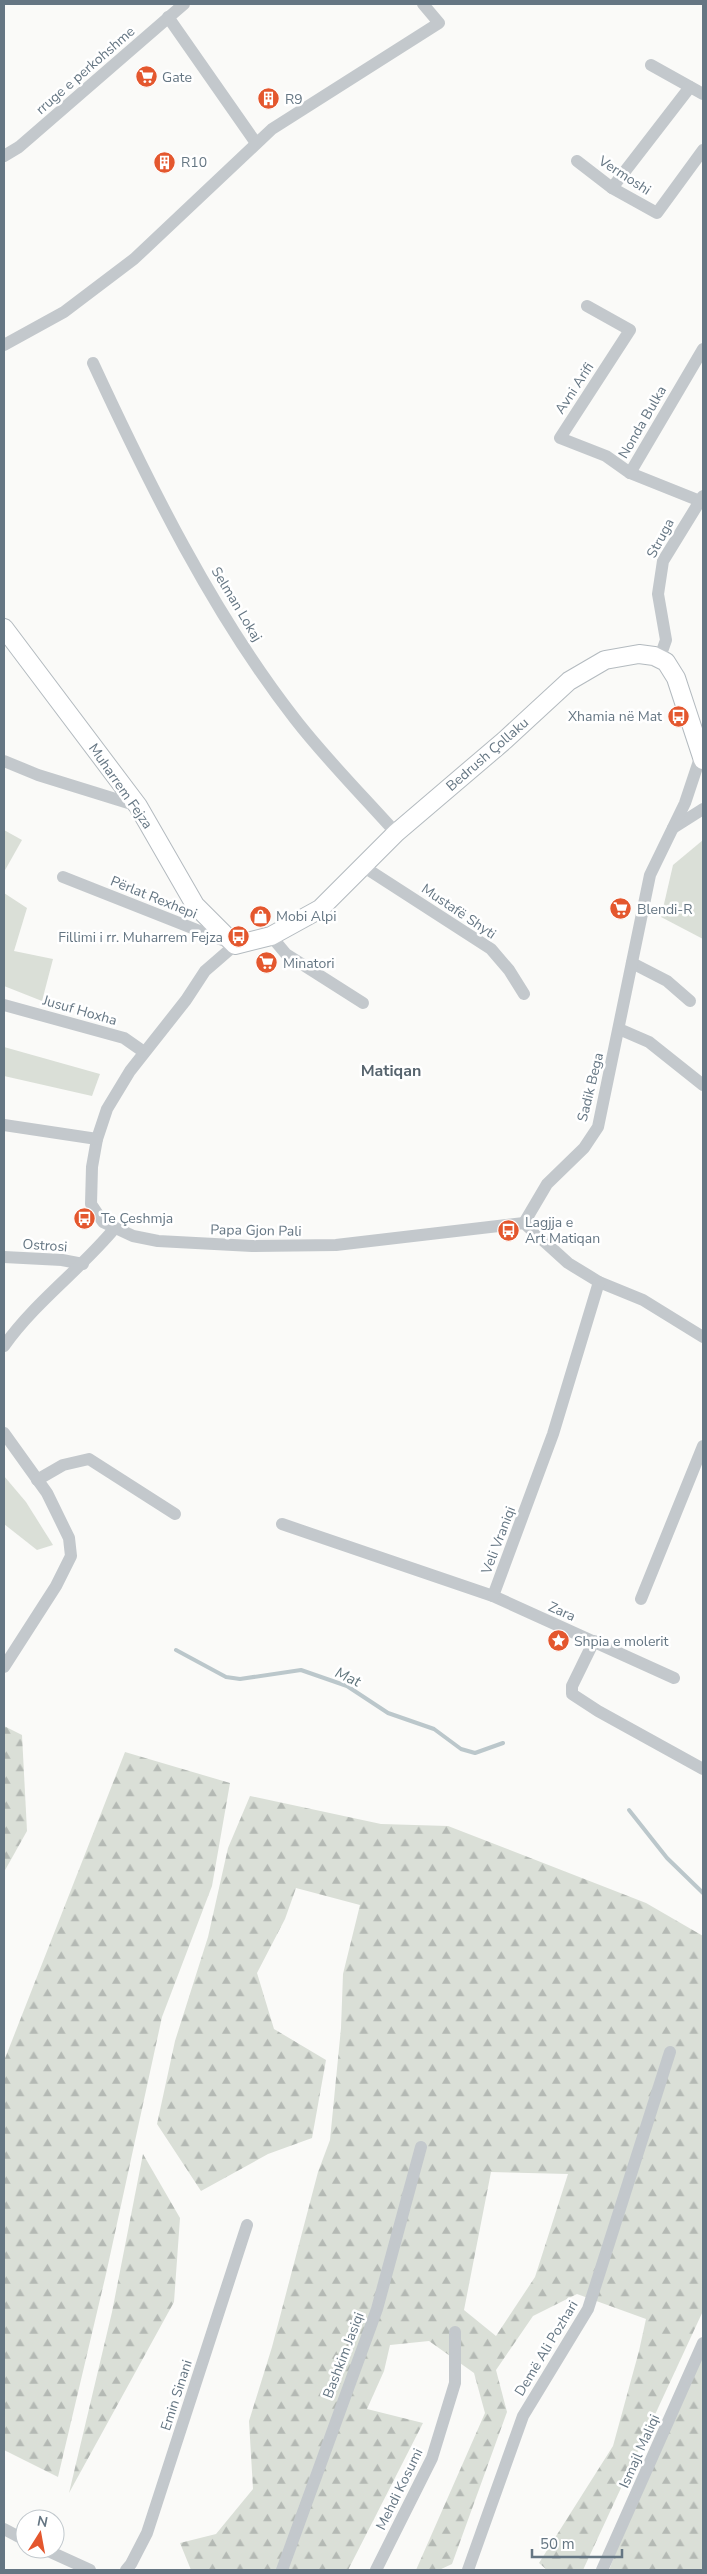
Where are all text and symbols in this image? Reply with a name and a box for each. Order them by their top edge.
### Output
street label: rruge e perkohshme [32,22,139,119]
supermarket icon: Gate [134,65,158,89]
place label: Gate [162,68,192,87]
building icon: R9 [257,87,281,111]
place label: R9 [285,90,303,109]
building icon: R10 [153,150,177,174]
street label: Vermoshi [594,151,655,199]
place label: R10 [181,153,207,172]
street label: Avni Arifi [551,359,598,418]
street label: Nonda Bulka [614,382,671,462]
street label: Struga [642,515,679,561]
street label: Selman Lokaj [207,563,266,645]
bus stop icon: Xhamia në Mat [666,704,690,728]
place label: Xhamia në Mat [568,707,662,726]
street label: Bedrush Çollaku [442,713,533,796]
street label: Muharrem Fejza [84,740,157,833]
street label: Përlat Rexhepi [108,871,200,923]
street label: Mustafë Shyti [418,879,500,943]
supermarket icon: Blendi-R [609,897,633,921]
place label: Blendi-R [637,900,693,919]
shop icon: Mobi Alpi [248,904,272,928]
place label: Mobi Alpi [276,907,337,926]
bus stop icon: Fillimi i rr. Muharrem Fejza [227,925,251,949]
place label: Fillimi i rr. Muharrem Fejza [58,928,223,947]
supermarket icon: Minatori [255,951,279,975]
place label: Minatori [283,954,334,973]
street label: Jusuf Hoxha [40,991,119,1030]
street label: Sadik Bega [573,1051,608,1124]
district label: Matiqan [361,1060,421,1082]
bus stop icon: Te Çeshmja [73,1206,97,1230]
place label: Te Çeshmja [101,1209,173,1228]
place label: Lagjja e Art Matiqan [525,1213,600,1248]
bus stop icon: Lagjja e Art Matiqan [497,1218,521,1242]
street label: Papa Gjon Pali [210,1220,302,1241]
street label: Ostrosi [22,1234,68,1257]
street label: Veli Vraniqi [477,1504,520,1578]
street label: Zara [545,1597,578,1626]
place icon: Shpia e molerit [546,1629,570,1653]
place label: Shpia e molerit [574,1632,669,1651]
water label: Mat [332,1662,365,1692]
street label: Demë Ali Pozhari [510,2297,582,2400]
street label: Bashkim Jasiqi [318,2309,369,2401]
street label: Emin Sinani [156,2357,197,2433]
street label: Ismajl Maliqi [615,2411,664,2491]
street label: Mehdi Kosumi [371,2445,427,2533]
north arrow [15,2509,65,2559]
text: N [35,2511,49,2532]
scale bar [532,2526,622,2558]
text: 50 m [540,2534,575,2554]

